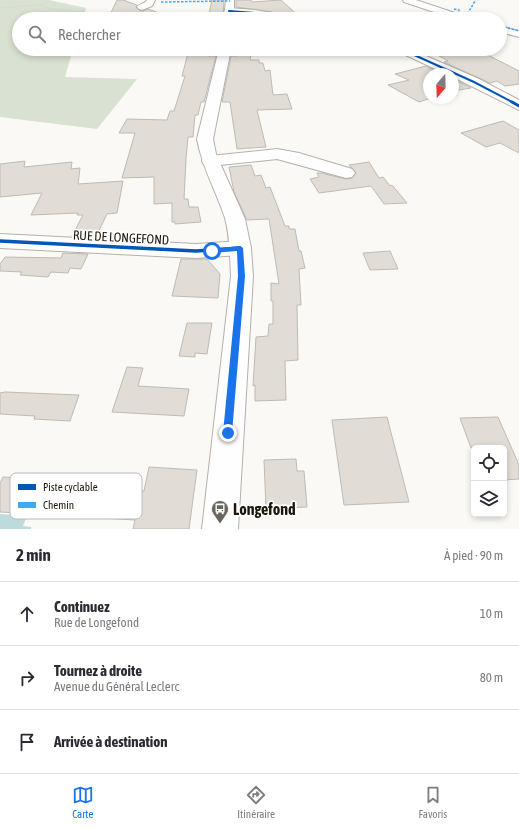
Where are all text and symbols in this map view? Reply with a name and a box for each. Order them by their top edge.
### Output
search box [12,12,507,56]
icon: search [26,23,48,45]
text: Rechercher [58,26,120,43]
north arrow [423,68,459,104]
street label: RUE DE LONGEFOND [72,227,169,248]
route start [203,242,221,260]
route end [219,424,237,442]
map controls [471,445,507,517]
button: locate [471,445,507,481]
legend [10,473,142,519]
text: Piste cyclable [43,481,98,493]
button: layers [471,481,507,517]
text: Chemin [43,499,74,511]
bus stop icon: Longefond [210,499,230,524]
place label: Longefond [233,500,296,518]
text: 2 min [16,545,51,565]
text: À pied · 90 m [444,548,503,563]
text: Continuez [54,598,110,615]
icon: ahead [16,603,38,625]
text: 10 m [480,606,503,621]
text: Rue de Longefond [54,615,139,630]
text: Tournez à droite [54,662,142,679]
icon: right [16,667,38,689]
text: 80 m [480,670,503,685]
text: Avenue du Général Leclerc [54,679,179,694]
icon: arrive [16,731,38,753]
text: Arrivée à destination [54,733,168,750]
tab: Carte [72,784,94,820]
tab: Itinéraire [237,784,275,820]
tab: Favoris [419,784,447,820]

